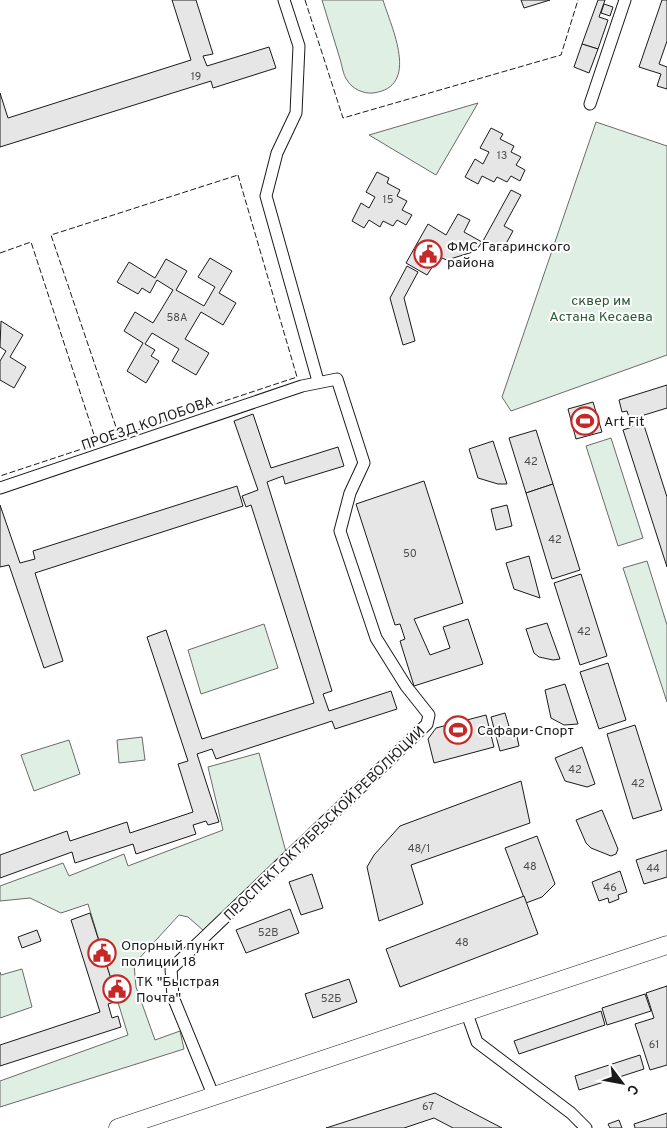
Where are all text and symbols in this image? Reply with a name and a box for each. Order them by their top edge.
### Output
house number: 19 [191,70,201,84]
house number: 13 [497,149,507,163]
house number: 15 [383,193,394,207]
public building icon: ФМС Гагаринского района [413,239,443,269]
place label: ФМС Гагаринского района [447,239,571,272]
park label: сквер им Астана Кесаева [549,293,653,326]
house number: 58А [167,311,187,325]
street label: ПРОЕЗД КОЛОБОВА [79,394,216,455]
sports icon: Art Fit [570,406,600,436]
place label: Art Fit [604,414,644,431]
house number: 42 [524,455,538,469]
house number: 42 [548,533,562,547]
house number: 50 [403,547,417,561]
house number: 42 [577,625,591,639]
sports icon: Сафари-Спорт [443,715,473,745]
street label: ПРОСПЕКТ ОКТЯБРЬСКОЙ РЕВОЛЮЦИИ [220,722,429,925]
place label: Сафари-Спорт [477,723,574,740]
house number: 42 [568,763,582,777]
house number: 42 [631,777,645,791]
house number: 48/1 [408,842,430,856]
house number: 48 [523,860,537,874]
house number: 44 [646,862,660,876]
house number: 46 [603,881,617,895]
house number: 52В [258,926,278,940]
house number: 48 [455,936,469,950]
public building icon: Опорный пункт полиции 18 [87,938,117,968]
place label: Опорный пункт полиции 18 [121,938,225,971]
public building icon: ТК "Быстрая Почта" [102,974,132,1004]
place label: ТК "Быстрая Почта" [136,974,219,1007]
house number: 52Б [321,992,341,1006]
house number: 61 [649,1038,659,1052]
north arrow [597,1058,647,1108]
text: С [622,1081,641,1097]
house number: 67 [422,1100,434,1114]

